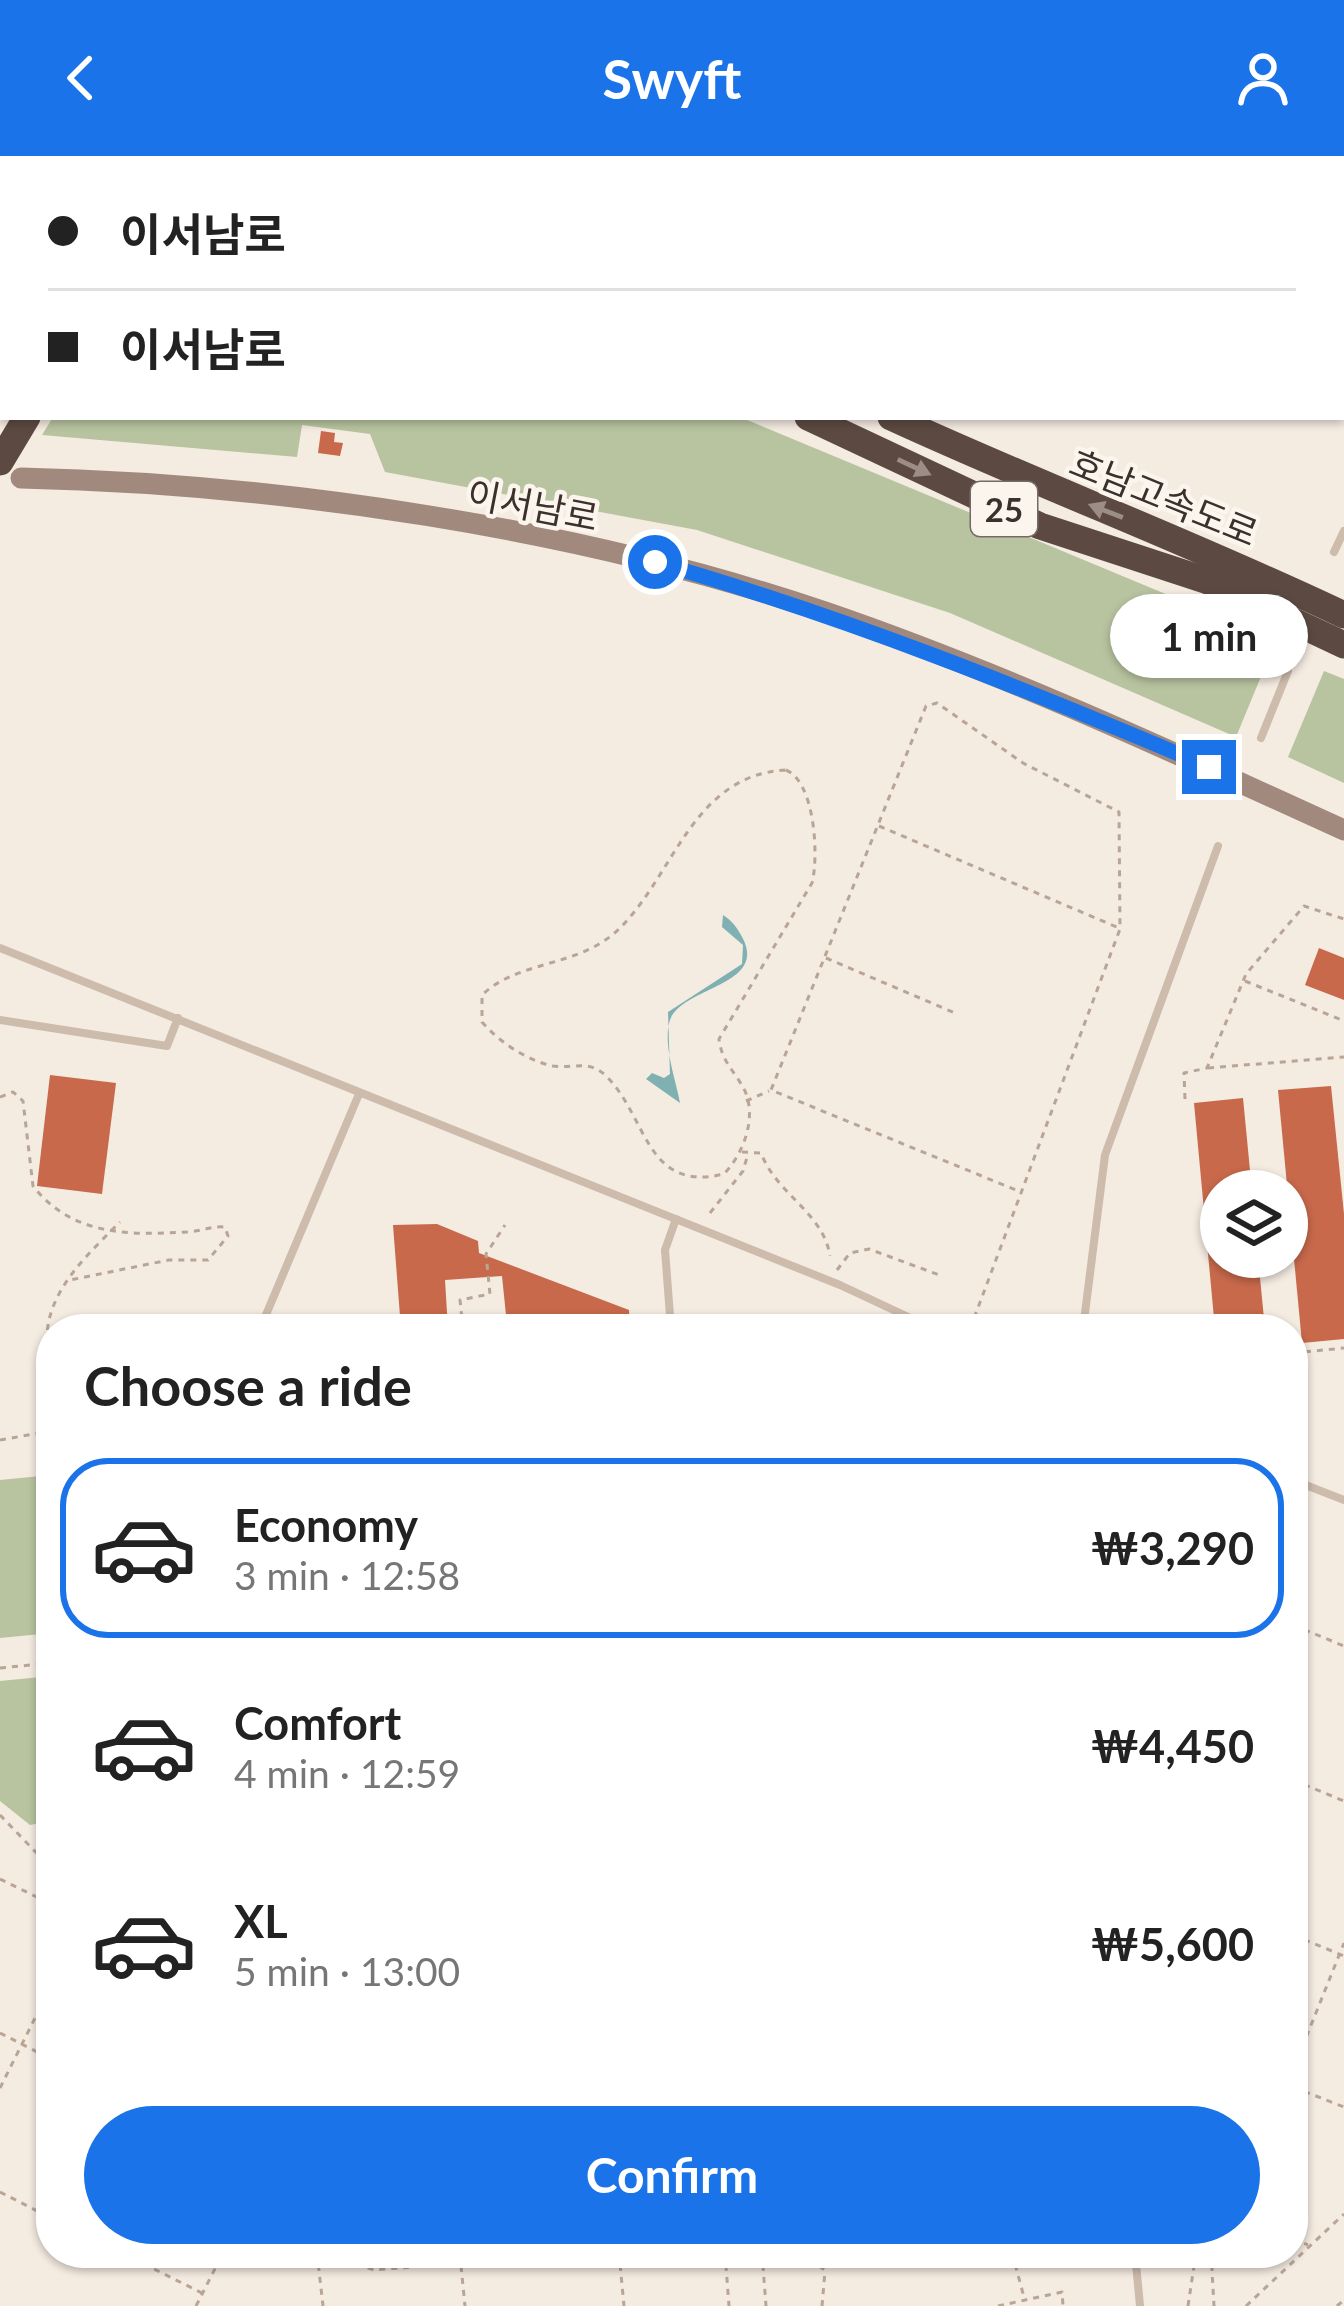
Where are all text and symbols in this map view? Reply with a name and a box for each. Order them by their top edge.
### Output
icon: back [48,45,114,111]
icon: person [1230,45,1296,111]
text: Swyft [603,46,741,111]
text: 이서남로 [120,207,286,261]
text: 이서남로 [120,322,286,376]
street label: 호남고속도로 [1064,439,1264,555]
one-way arrow [897,457,932,477]
street label: 이서남로 [464,471,602,539]
road number: 25 [971,482,1037,536]
one-way arrow [1087,501,1123,520]
route start [628,535,682,589]
callout: 1 min [1110,593,1308,677]
text: 1 min [1161,613,1257,659]
route end [1182,740,1236,794]
map controls [1200,1170,1308,1278]
button: layers [1200,1170,1308,1278]
text: Choose a ride [84,1353,412,1418]
icon: car [90,1494,198,1602]
text: Economy [234,1498,418,1552]
text: ₩3,290 [1090,1521,1254,1575]
text: 3 min · 12:58 [234,1552,460,1598]
icon: car [90,1692,198,1800]
text: Comfort [234,1696,401,1750]
text: ₩4,450 [1090,1719,1254,1773]
text: 4 min · 12:59 [234,1750,460,1796]
icon: car [90,1890,198,1998]
text: XL [234,1894,288,1948]
text: ₩5,600 [1090,1917,1254,1971]
text: 5 min · 13:00 [234,1948,460,1994]
button: Confirm [84,2106,1260,2244]

